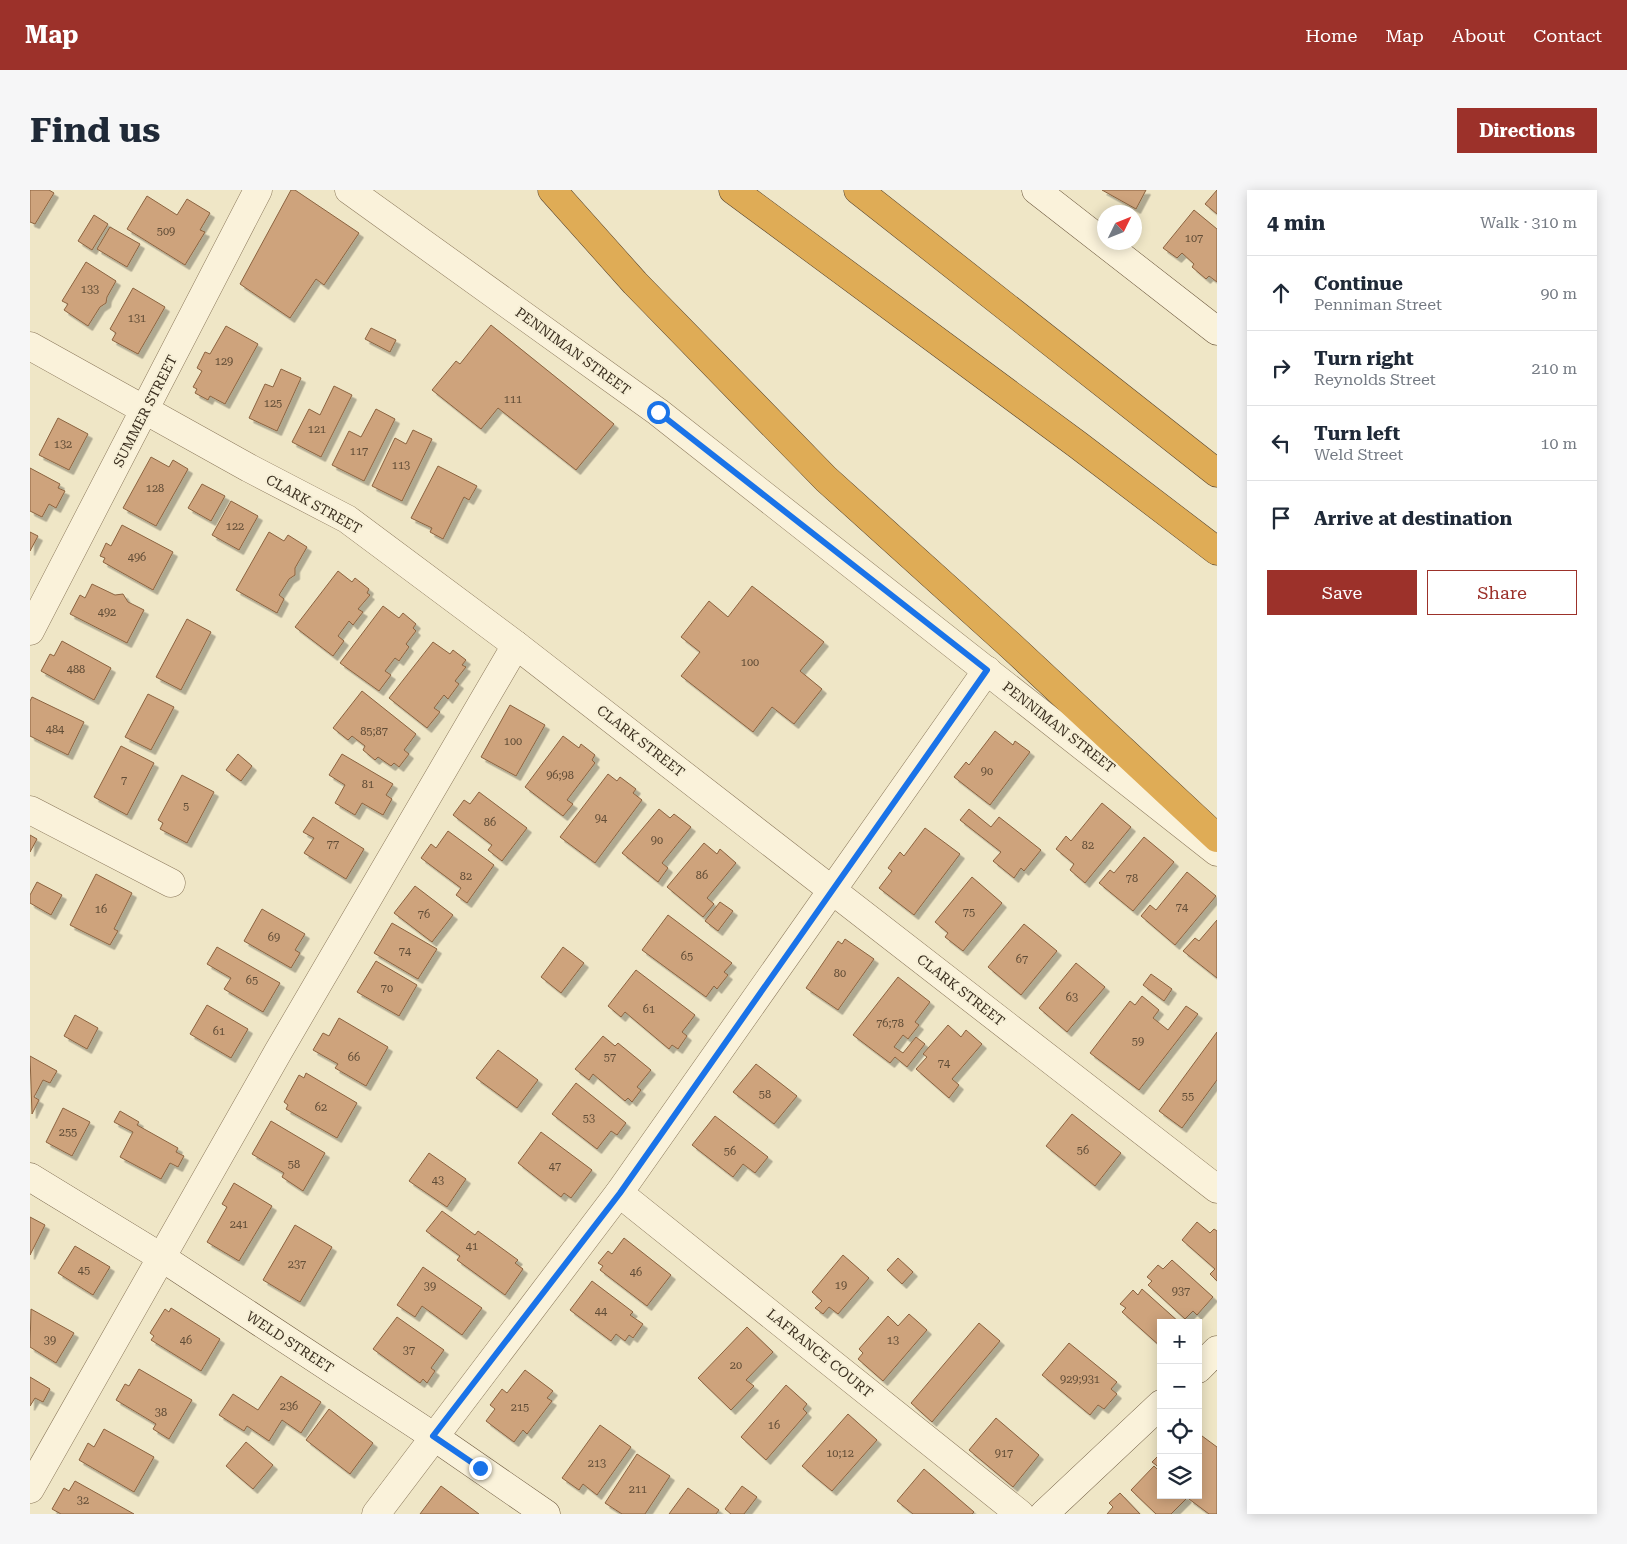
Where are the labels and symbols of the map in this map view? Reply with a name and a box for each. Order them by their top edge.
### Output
north arrow [1097,205,1142,250]
house number: 509 [157,225,175,238]
house number: 107 [1185,232,1203,245]
house number: 133 [81,283,99,296]
street label: PENNIMAN STREET [512,304,634,398]
house number: 131 [128,312,146,325]
street label: SUMMER STREET [110,352,180,470]
house number: 129 [215,355,233,368]
house number: 111 [504,393,522,406]
house number: 125 [264,397,282,410]
route start [647,401,670,424]
house number: 121 [308,423,326,436]
house number: 132 [54,438,72,451]
house number: 117 [350,445,368,458]
house number: 113 [392,459,410,472]
street label: CLARK STREET [263,471,365,537]
house number: 128 [146,482,164,495]
house number: 122 [226,520,244,533]
house number: 496 [128,551,146,564]
house number: 492 [98,606,116,619]
house number: 100 [741,656,759,669]
house number: 488 [67,663,85,676]
street label: PENNIMAN STREET [1000,678,1118,776]
street label: CLARK STREET [594,702,688,780]
house number: 484 [46,723,65,736]
house number: 85;87 [360,725,388,738]
house number: 100 [504,735,522,748]
house number: 90 [981,765,993,778]
house number: 96;98 [546,769,574,782]
house number: 7 [121,774,127,787]
house number: 81 [362,778,374,791]
house number: 5 [183,800,189,813]
house number: 94 [595,812,608,825]
house number: 86 [484,816,496,829]
house number: 90 [651,834,663,847]
house number: 77 [327,838,339,851]
house number: 82 [1082,839,1094,852]
house number: 86 [696,869,708,882]
house number: 82 [460,870,472,883]
house number: 78 [1126,872,1138,885]
house number: 74 [1176,901,1189,914]
house number: 16 [95,903,107,916]
house number: 75 [963,906,975,919]
house number: 76 [418,908,430,921]
house number: 69 [268,931,280,944]
house number: 74 [399,945,412,958]
house number: 65 [681,950,693,963]
street label: CLARK STREET [914,951,1008,1029]
house number: 67 [1016,953,1028,966]
house number: 80 [834,967,846,980]
house number: 65 [246,974,258,987]
house number: 70 [381,982,393,995]
house number: 63 [1066,991,1078,1004]
house number: 61 [643,1003,655,1016]
house number: 76;78 [876,1017,904,1030]
house number: 61 [213,1025,225,1038]
house number: 59 [1132,1035,1144,1048]
house number: 66 [348,1051,360,1064]
house number: 57 [604,1051,616,1064]
house number: 74 [938,1057,951,1070]
house number: 58 [759,1088,771,1101]
house number: 55 [1182,1090,1194,1103]
house number: 62 [315,1101,327,1114]
house number: 53 [583,1112,595,1125]
house number: 255 [59,1126,77,1139]
house number: 56 [1077,1144,1089,1157]
house number: 56 [724,1145,736,1158]
house number: 58 [288,1158,300,1171]
house number: 47 [549,1160,561,1173]
house number: 43 [432,1174,444,1187]
house number: 241 [230,1218,248,1231]
house number: 41 [466,1240,478,1253]
house number: 237 [288,1258,306,1271]
house number: 45 [78,1264,90,1277]
house number: 46 [630,1266,642,1279]
house number: 19 [835,1279,847,1292]
house number: 39 [424,1280,436,1293]
house number: 937 [1172,1285,1190,1298]
house number: 44 [595,1305,608,1318]
street label: LAFRANCE COURT [764,1305,876,1401]
street label: WELD STREET [243,1308,337,1376]
house number: 39 [44,1334,56,1347]
house number: 46 [180,1334,192,1347]
house number: 13 [887,1334,899,1347]
house number: 37 [403,1344,415,1357]
house number: 20 [730,1359,742,1372]
house number: 929;931 [1060,1373,1100,1386]
house number: 236 [280,1400,298,1413]
house number: 215 [511,1401,529,1414]
house number: 38 [155,1406,167,1419]
house number: 16 [768,1419,780,1432]
house number: 10;12 [826,1447,854,1460]
house number: 917 [995,1447,1013,1460]
route end [469,1457,492,1480]
house number: 213 [588,1457,606,1470]
house number: 211 [629,1483,647,1496]
house number: 32 [77,1494,89,1507]

